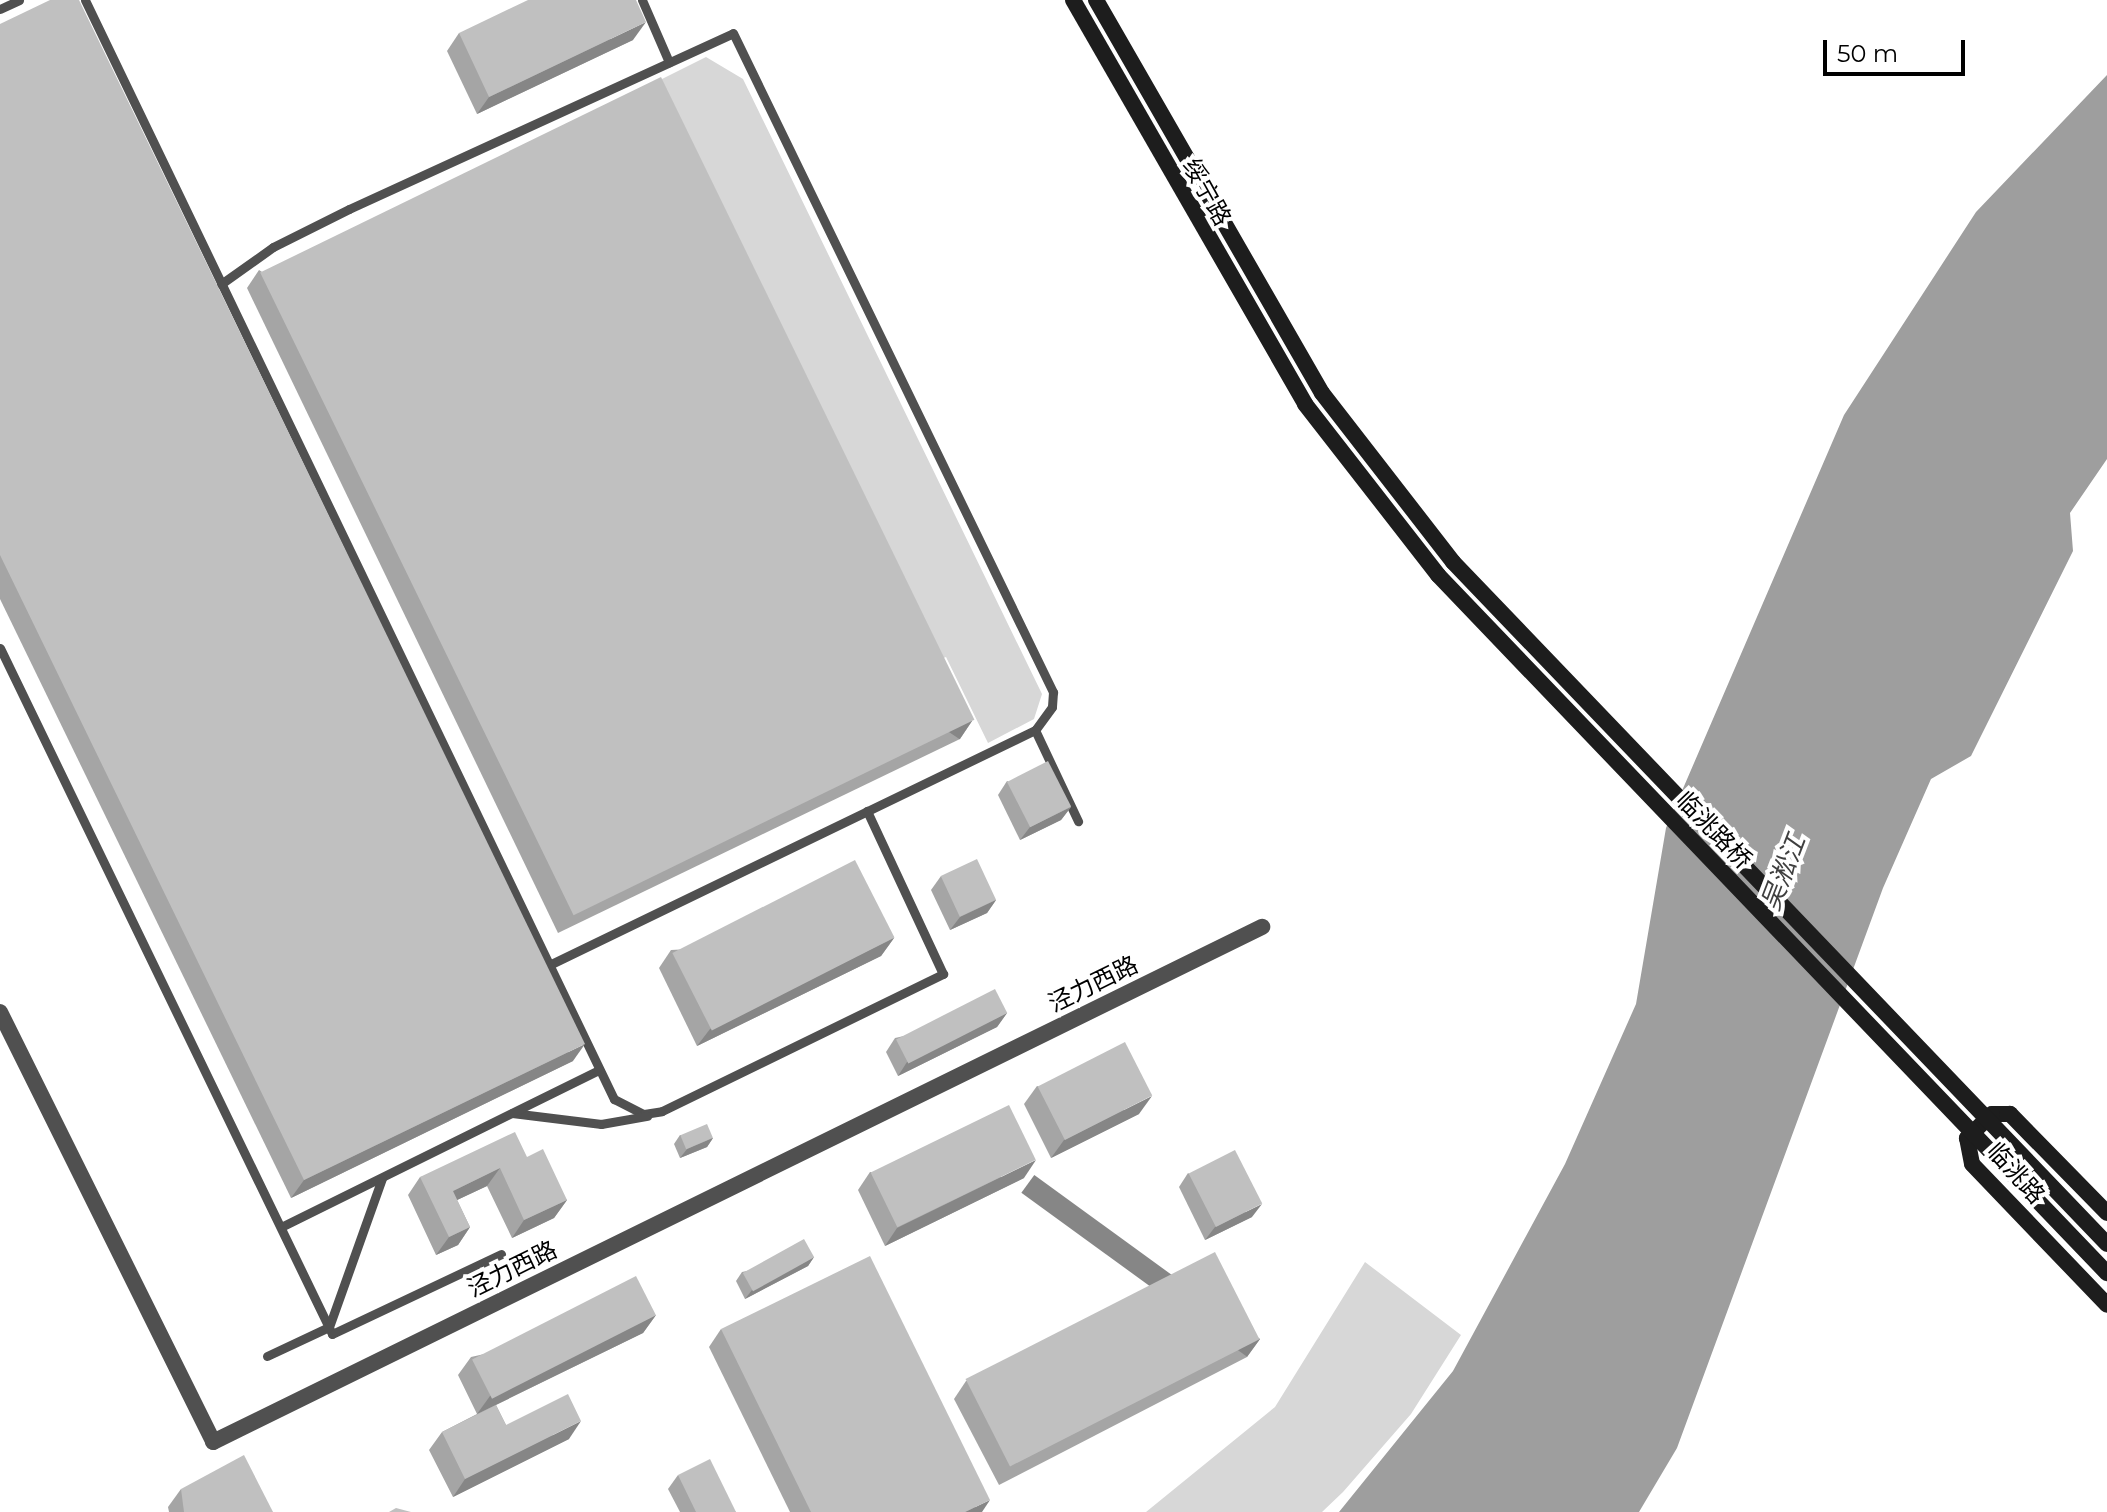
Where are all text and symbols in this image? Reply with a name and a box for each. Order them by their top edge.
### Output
scale bar [1827,24,1969,74]
text: 50 m [1837,39,1898,68]
street label: 绥宁路 [1177,154,1237,230]
street label: 临洮路桥 [1670,785,1758,875]
water label: 吴淞江 [1755,831,1813,915]
street label: 泾力西路 [1044,950,1142,1018]
street label: 临洮路 [1981,1137,2051,1209]
street label: 泾力西路 [463,1235,561,1303]

